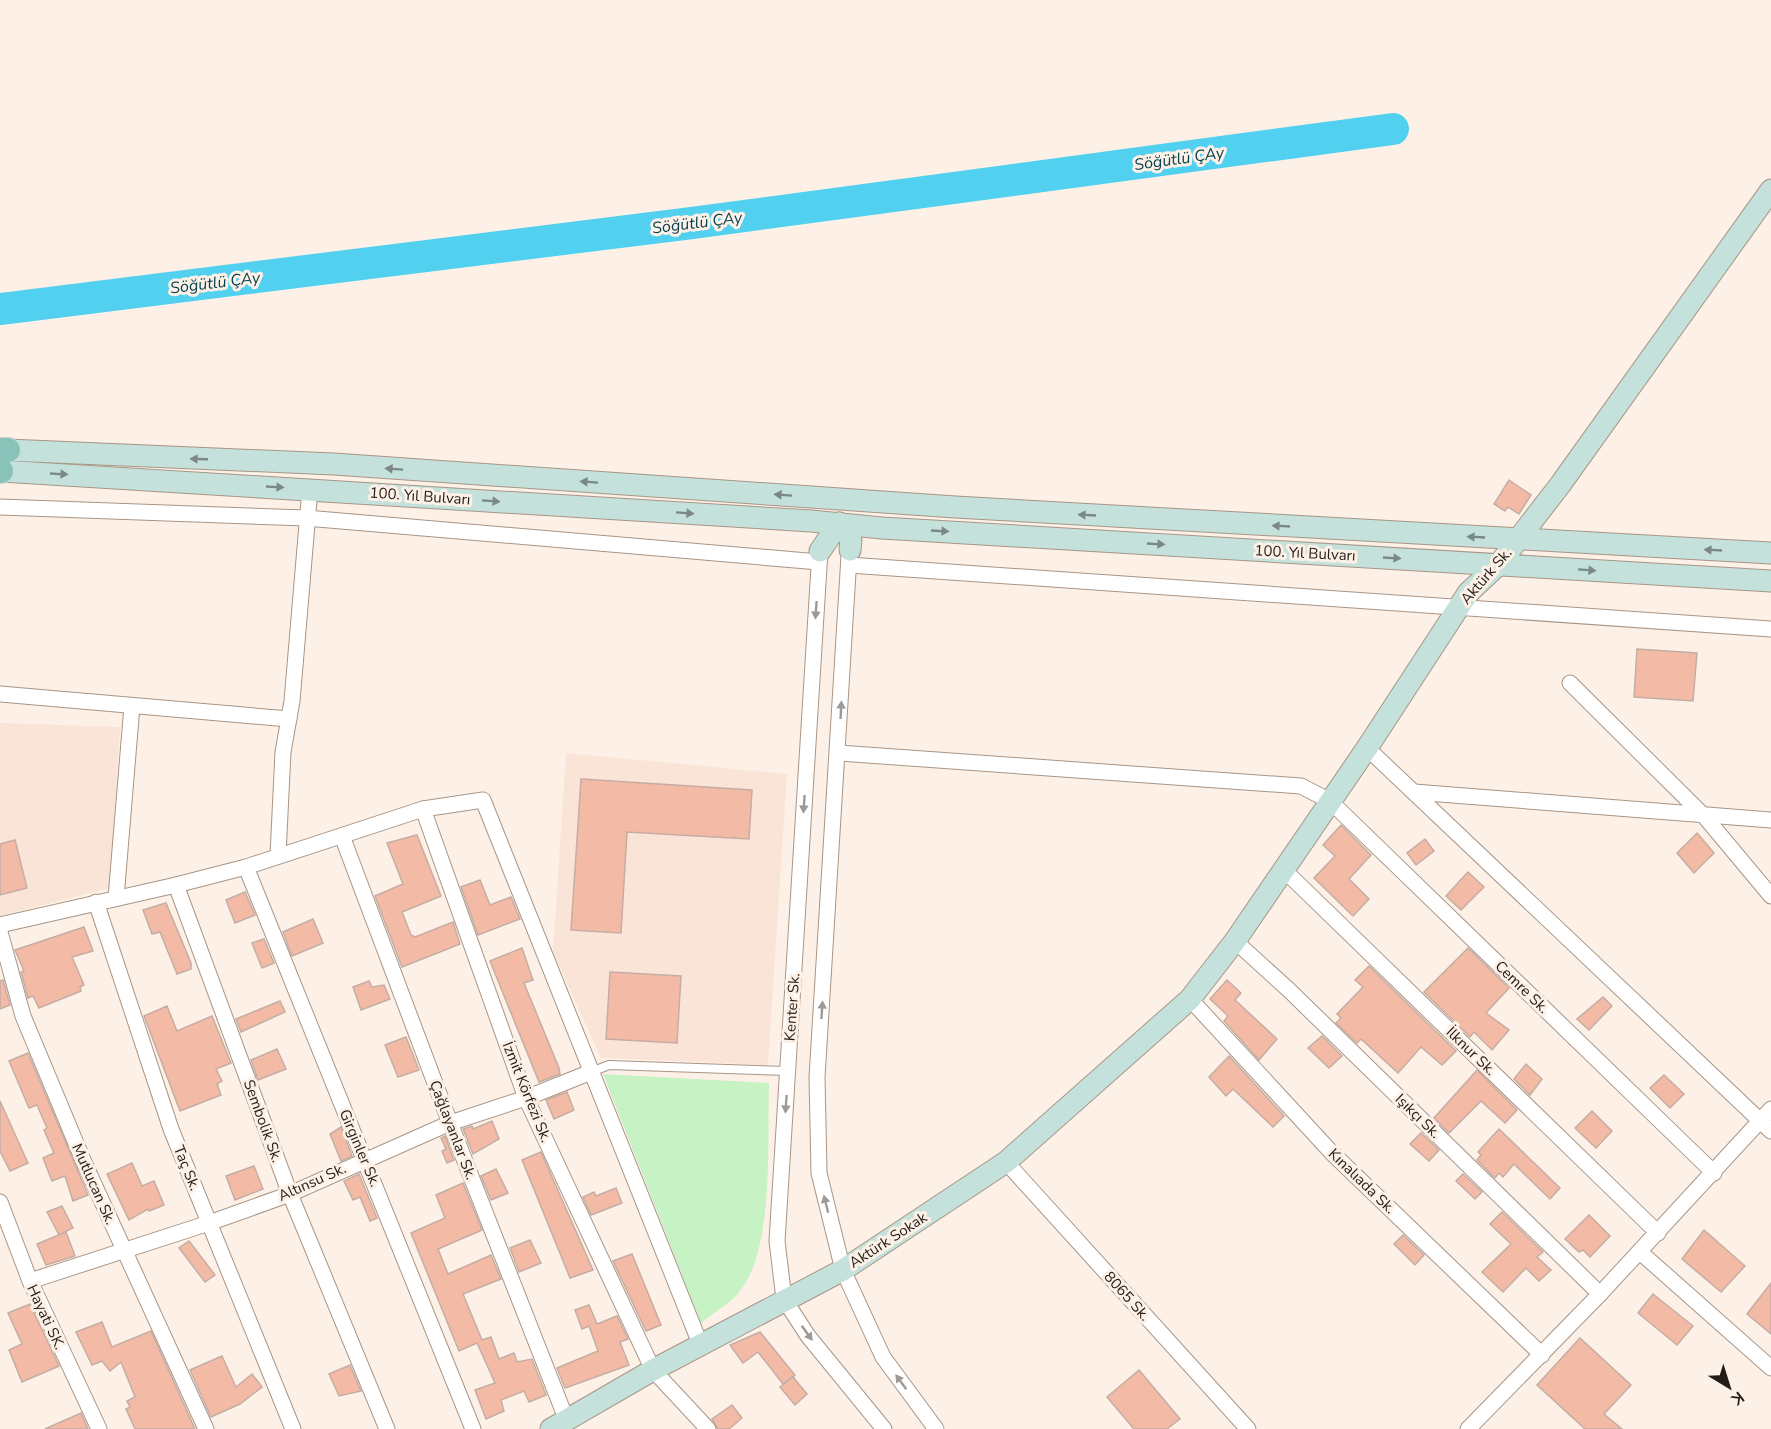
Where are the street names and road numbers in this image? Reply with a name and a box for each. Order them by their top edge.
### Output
street label: 100. Yıl Bulvarı [369,483,471,509]
street label: 100. Yıl Bulvarı [1254,540,1356,566]
street label: Aktürk Sk. [1456,543,1516,609]
street label: Cemre Sk. [1491,956,1553,1018]
street label: Kenter Sk. [780,972,804,1042]
street label: İlknur Sk. [1442,1022,1500,1080]
street label: İzmit Körfezi Sk. [498,1039,556,1145]
street label: Sembolik Sk. [239,1077,287,1165]
street label: Çağlayanlar Sk. [425,1077,481,1183]
street label: Işıkçı Sk. [1391,1089,1445,1143]
street label: Girginler Sk. [335,1106,385,1190]
street label: Mutlucan Sk. [67,1140,121,1228]
street label: Taç Sk. [169,1142,205,1194]
street label: Kınalıada Sk. [1324,1144,1400,1218]
street label: Altınsu Sk. [275,1158,349,1206]
street label: Aktürk Sokak [845,1207,931,1273]
street label: 8065 Sk. [1099,1267,1155,1325]
street label: Hayati SK. [22,1281,70,1353]

